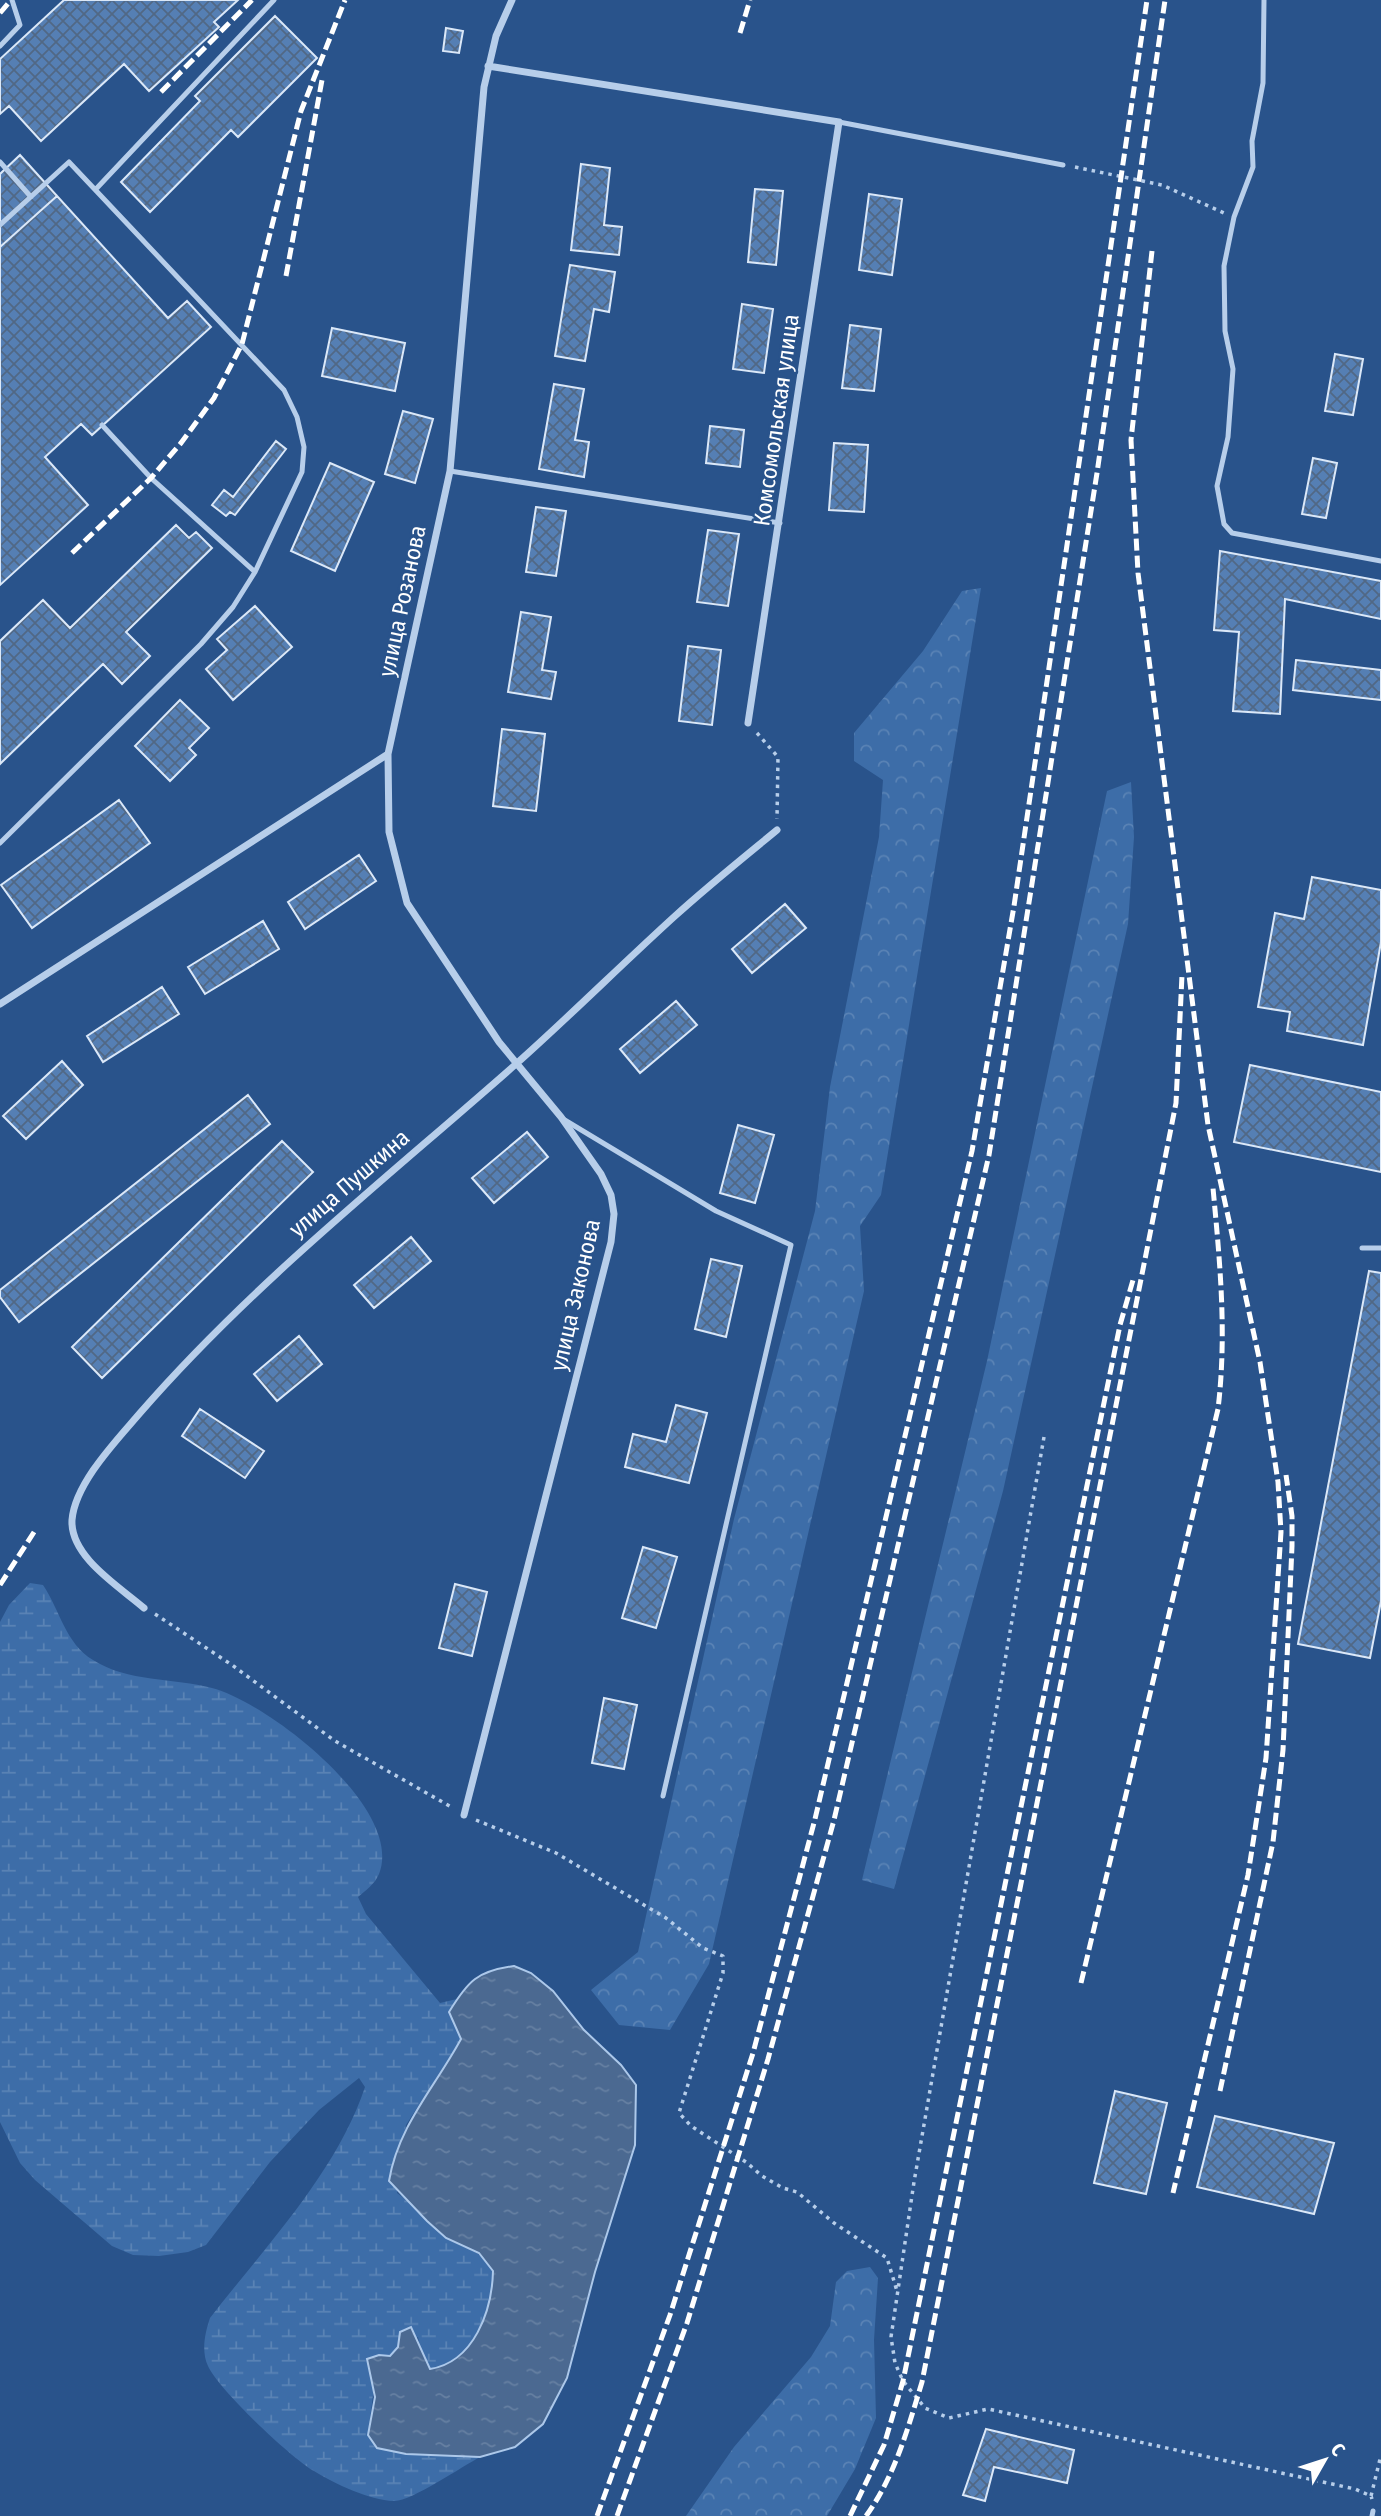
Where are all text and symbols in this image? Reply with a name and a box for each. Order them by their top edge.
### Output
street label: Комсомольская улица [747,312,805,528]
street label: улица Розанова [372,523,432,679]
street label: улица Пушкина [283,1123,415,1243]
street label: улица Законова [544,1216,606,1374]
north arrow [1290,2425,1360,2495]
text: С [1326,2439,1350,2461]

